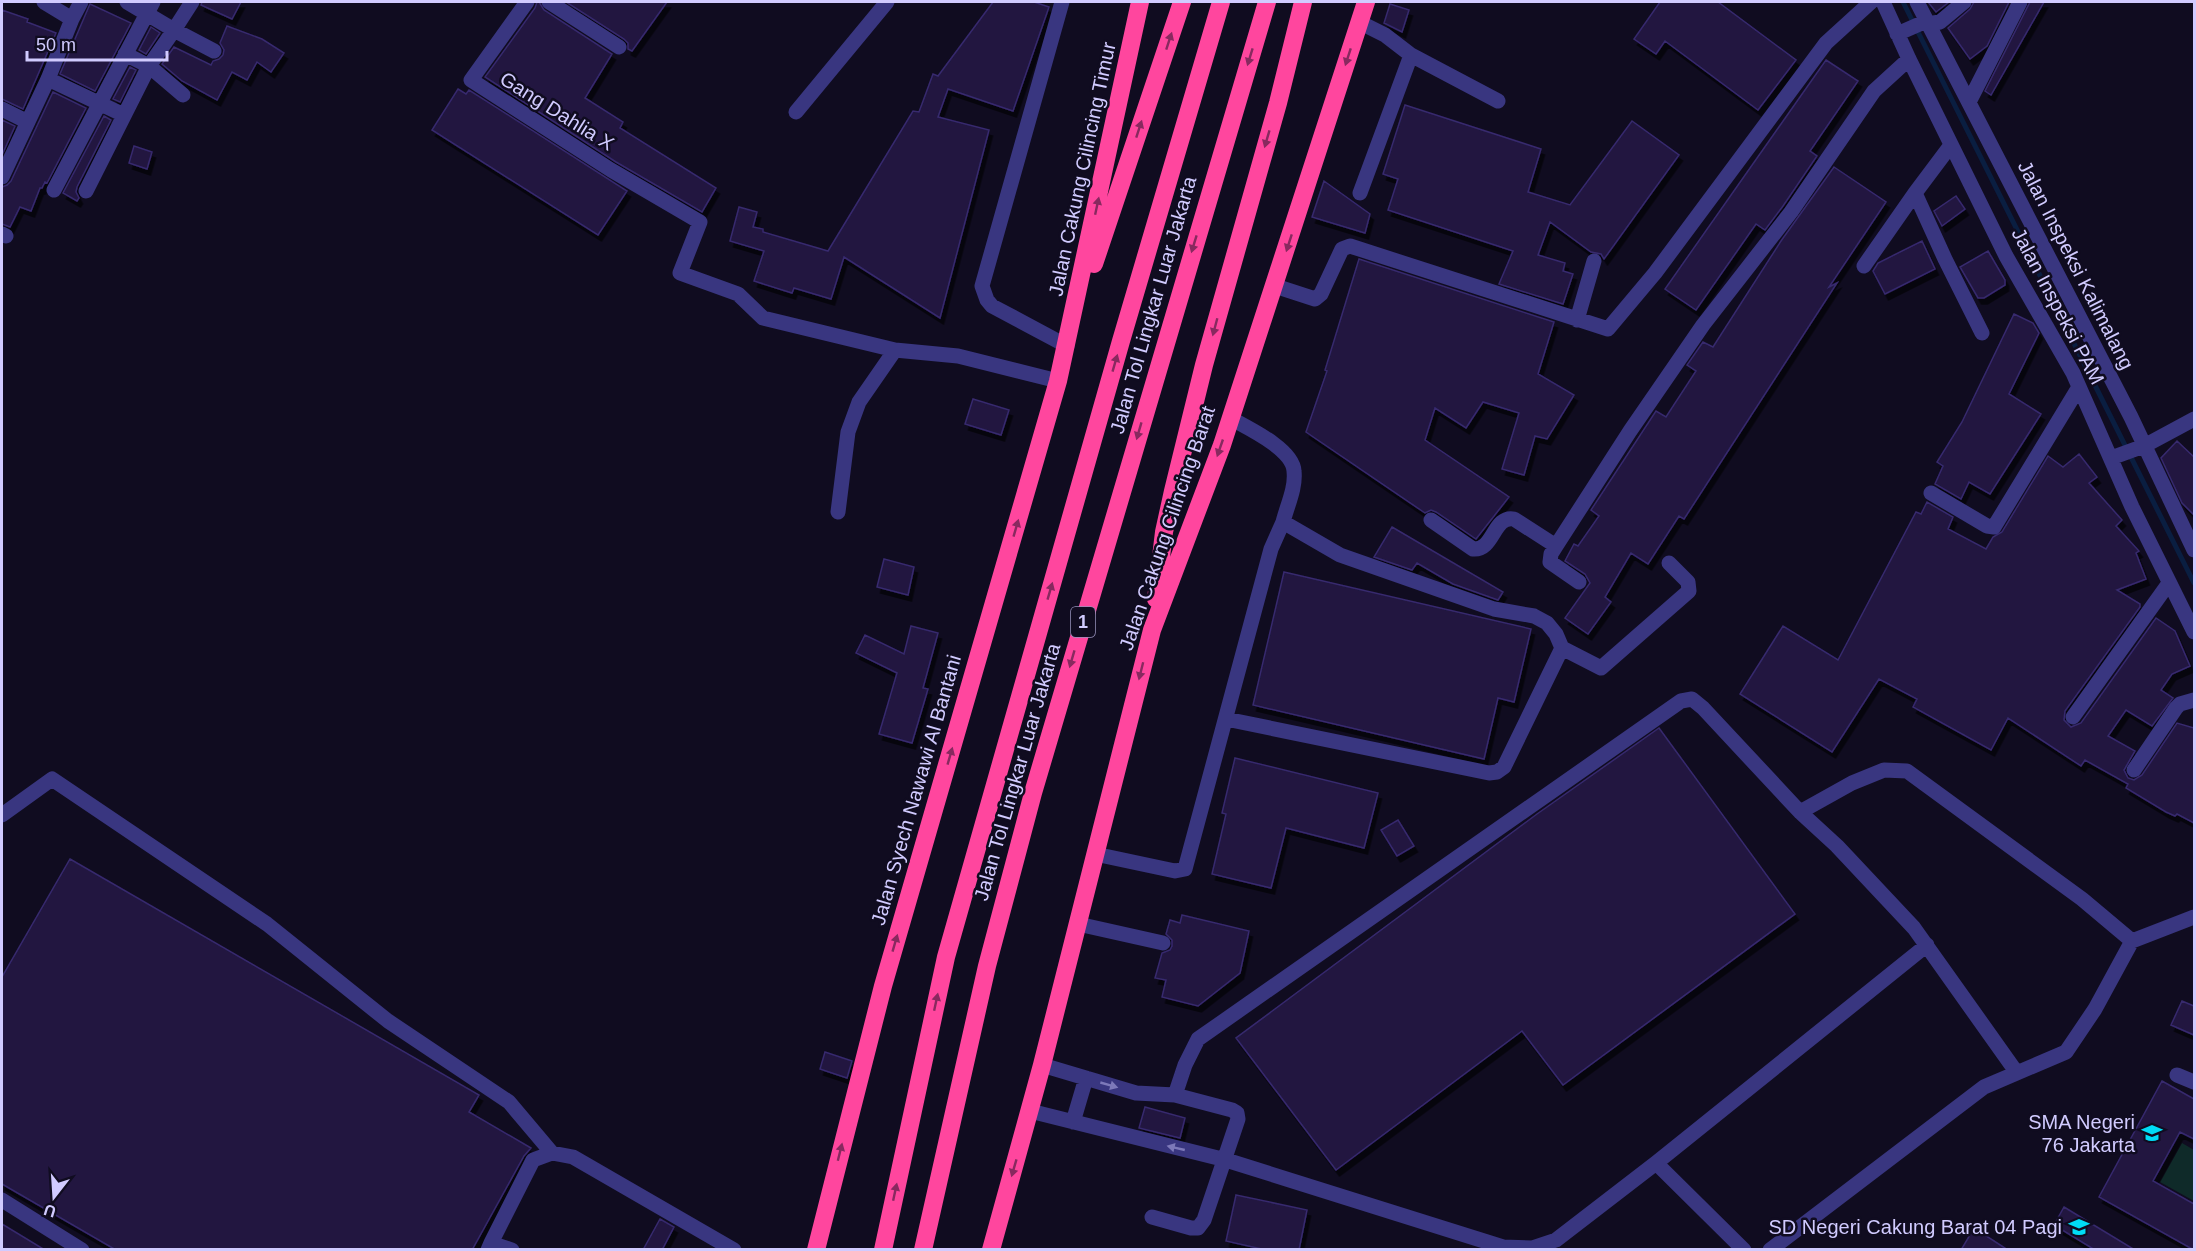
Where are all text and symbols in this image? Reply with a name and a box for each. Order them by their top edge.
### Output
scale bar [27,24,166,62]
one-way arrow [1165,32,1174,50]
text: 50 m [36,35,76,55]
street label: Jalan Cakung Cilincing Timur [1044,40,1120,298]
one-way arrow [1245,48,1254,66]
one-way arrow [1343,48,1352,66]
street label: Gang Dahlia X [496,67,618,155]
one-way arrow [1135,120,1145,138]
one-way arrow [1262,130,1271,148]
street label: Jalan Inspeksi Kalimalang [2014,157,2138,373]
street label: Jalan Tol Lingkar Luar Jakarta [1106,173,1201,436]
one-way arrow [1092,197,1102,215]
street label: Jalan Inspeksi PAM [2007,224,2109,388]
one-way arrow [1283,234,1293,252]
one-way arrow [1189,235,1198,253]
one-way arrow [1209,318,1219,336]
one-way arrow [1111,354,1120,372]
street label: Jalan Cakung Cilincing Barat [1115,403,1219,653]
one-way arrow [1134,422,1143,440]
one-way arrow [1215,439,1225,457]
one-way arrow [1012,519,1021,537]
one-way arrow [1046,582,1055,600]
road number: 1 [1071,607,1095,637]
street label: Jalan Tol Lingkar Luar Jakarta [970,640,1065,903]
one-way arrow [1067,650,1076,668]
street label: Jalan Syech Nawawi Al Bantani [867,652,965,928]
one-way arrow [1136,662,1146,680]
one-way arrow [945,747,955,765]
one-way arrow [891,934,900,952]
one-way arrow [932,992,942,1011]
one-way arrow [1100,1081,1118,1090]
place label: SMA Negeri 76 Jakarta [2028,1111,2136,1156]
school or university icon: SMA Negeri 76 Jakarta [2140,1121,2164,1145]
one-way arrow [836,1143,846,1161]
one-way arrow [1166,1143,1185,1152]
one-way arrow [1009,1159,1018,1177]
north arrow [24,1167,84,1227]
one-way arrow [891,1183,900,1202]
text: U [42,1201,58,1221]
school or university icon: SD Negeri Cakung Barat 04 Pagi [2067,1215,2091,1239]
place label: SD Negeri Cakung Barat 04 Pagi [1769,1216,2062,1238]

